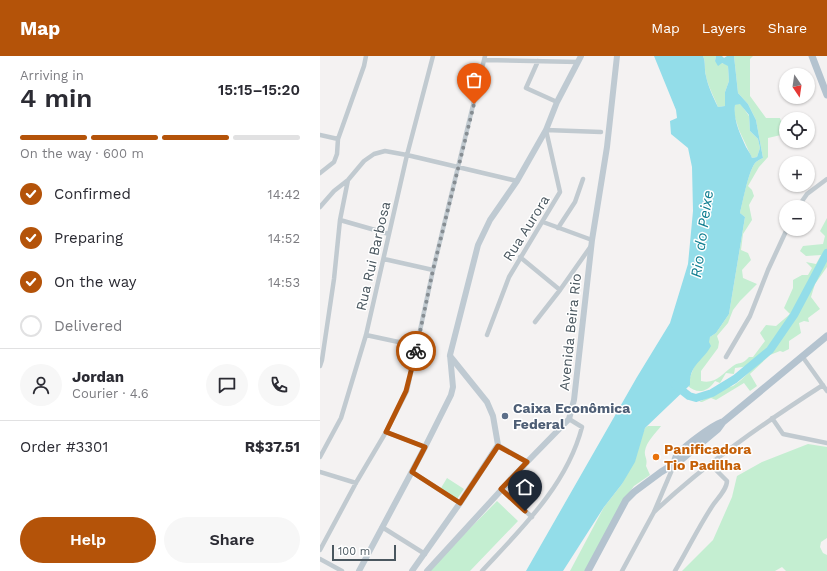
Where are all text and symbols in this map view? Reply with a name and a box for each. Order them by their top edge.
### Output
text: Map [20,17,60,40]
text: Map [651,20,680,36]
text: Layers [702,20,746,36]
text: Share [768,20,807,36]
pin [457,63,491,104]
text: Arriving in [20,68,84,83]
north arrow [779,68,815,104]
map controls [779,68,815,236]
icon: bag [463,69,485,91]
text: 15:15–15:20 [218,81,300,99]
text: 4 min [20,83,92,113]
button: locate [779,112,815,148]
text: On the way · 600 m [20,146,144,161]
button: + [779,156,815,192]
icon: check [20,183,42,205]
text: Confirmed [54,185,131,203]
text: 14:42 [268,187,300,202]
water label: Rio do Peixe [687,189,717,279]
street label: Rua Aurora [499,192,553,264]
street label: Rua Rui Barbosa [353,200,393,312]
button: − [779,200,815,236]
icon: check [20,227,42,249]
text: Preparing [54,229,123,247]
text: 14:52 [268,231,300,246]
icon: check [20,271,42,293]
text: On the way [54,273,136,291]
street label: Avenida Beira Rio [556,273,584,391]
text: 14:53 [268,275,300,290]
text: Delivered [54,317,122,335]
courier [396,331,436,371]
icon: bike [405,340,427,362]
button: person [20,364,62,406]
button: chat [206,364,248,406]
button: phone [258,364,300,406]
text: Jordan [72,368,124,386]
text: Courier · 4.6 [72,386,149,401]
place label: Caixa Econômica Federal [513,400,631,432]
marker: Caixa Econômica Federal [500,411,510,421]
text: Order #3301 [20,438,108,456]
text: R$37.51 [245,438,300,456]
place label: Panificadora Tio Padilha [664,441,752,473]
marker: Panificadora Tio Padilha [651,452,661,462]
pin [508,470,542,511]
icon: home [514,476,536,498]
button: Help [20,517,156,563]
button: Share [164,517,300,563]
scale bar [332,543,396,562]
text: 100 m [338,545,370,558]

